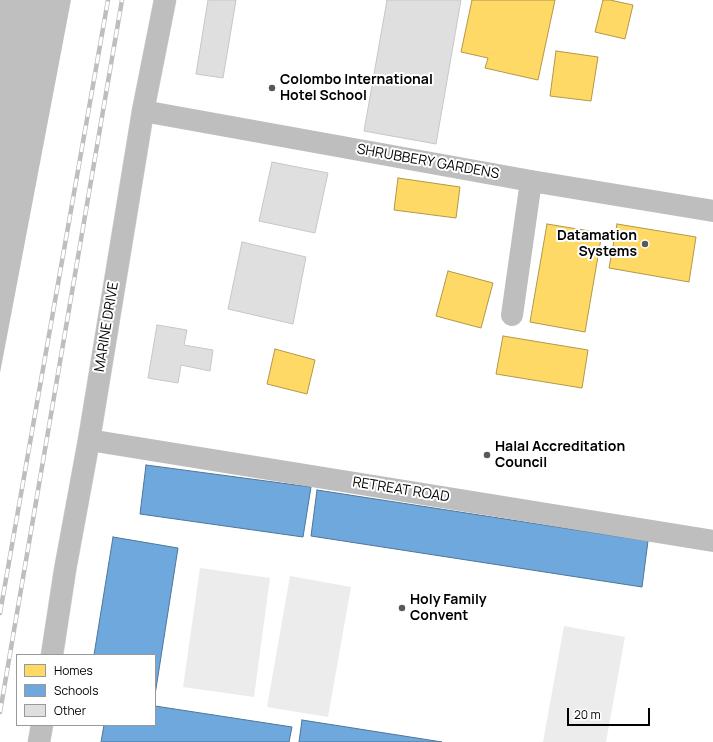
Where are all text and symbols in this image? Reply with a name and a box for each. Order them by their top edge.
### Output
place label: Colombo International Hotel School [280,72,433,104]
marker: Colombo International Hotel School [267,83,277,93]
street label: SHRUBBERY GARDENS [356,141,500,183]
place label: Datamation Systems [557,228,637,260]
marker: Datamation Systems [640,239,650,249]
street label: MARINE DRIVE [92,281,122,373]
place label: Halal Accreditation Council [495,439,625,472]
marker: Halal Accreditation Council [482,450,492,460]
street label: RETREAT ROAD [351,474,451,506]
place label: Holy Family Convent [410,592,487,624]
marker: Holy Family Convent [397,603,407,613]
legend [16,654,156,726]
text: Homes [54,662,93,679]
text: Schools [54,682,98,699]
scale bar [569,700,652,726]
text: Other [54,702,86,719]
text: 20 m [574,706,601,723]

